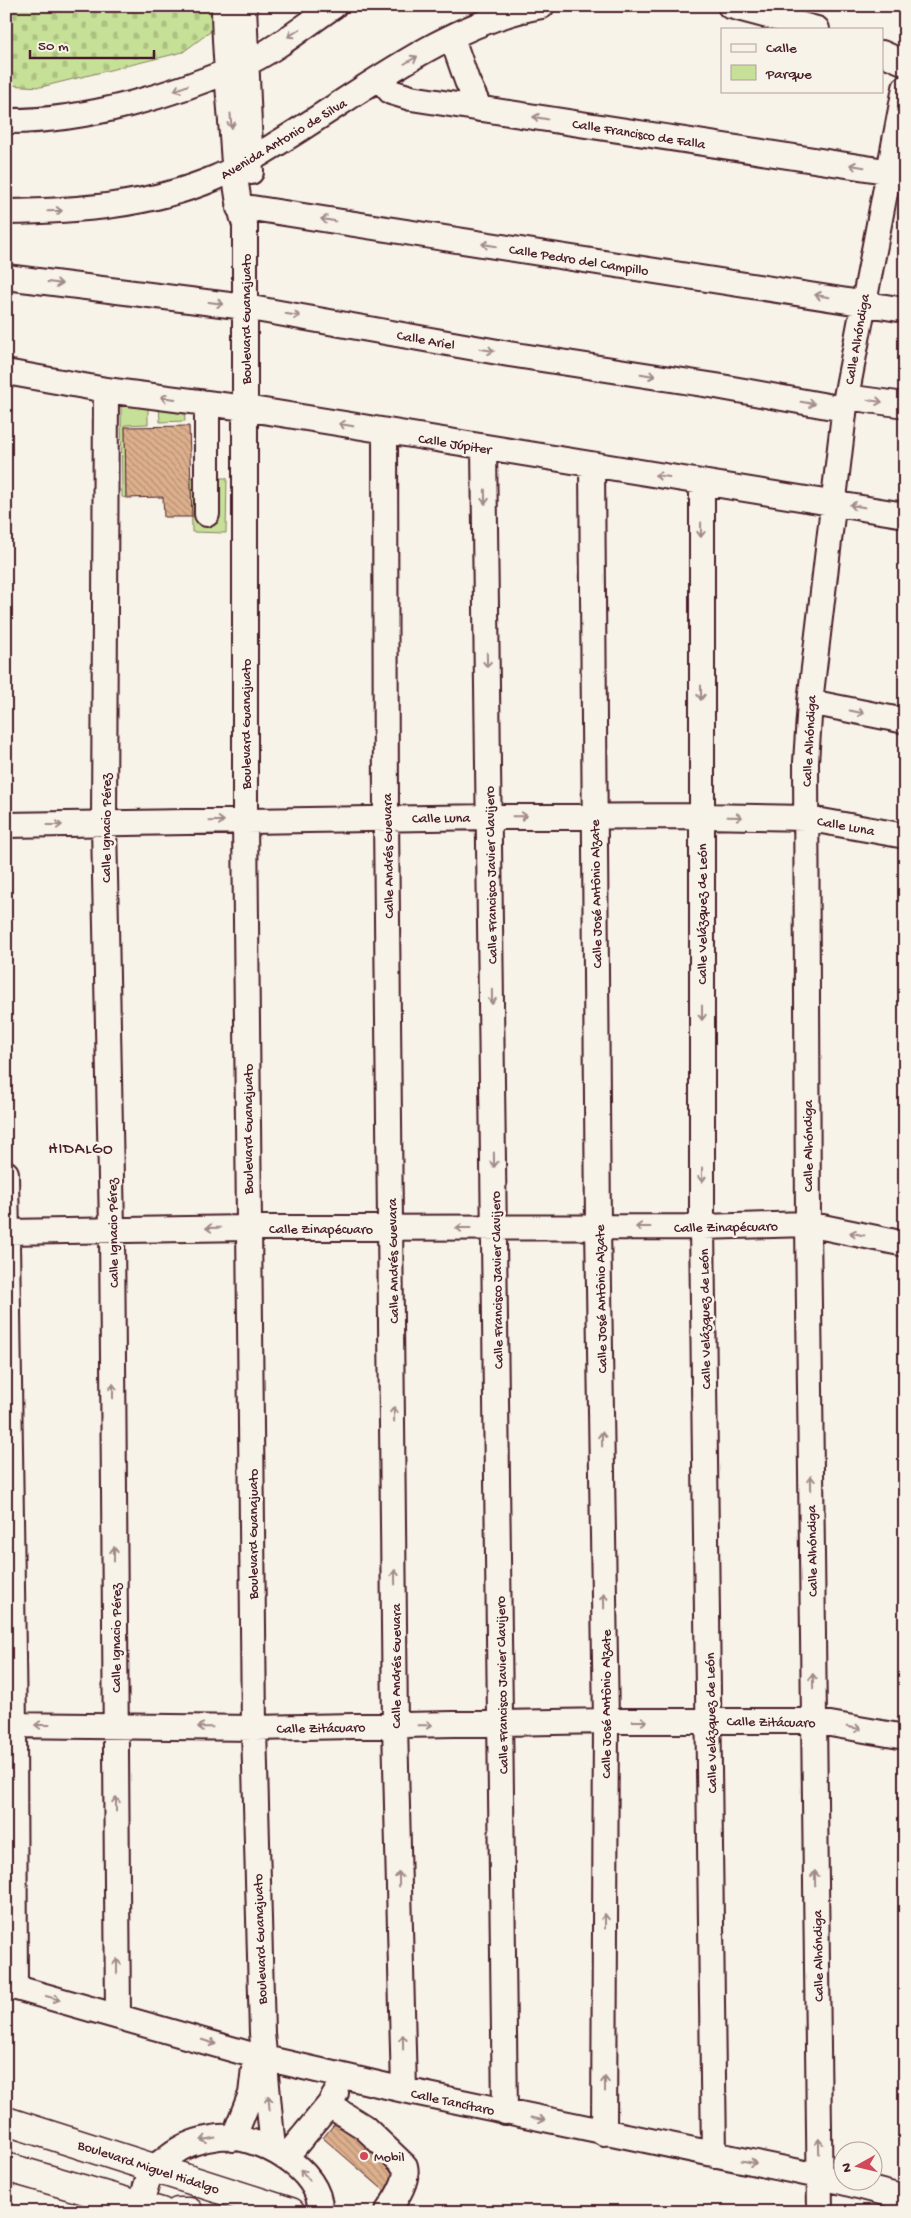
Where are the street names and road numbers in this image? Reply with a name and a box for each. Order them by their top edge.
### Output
street label: Avenida Antonio de Silva [218,95,351,185]
street label: Calle Francisco de Falla [571,117,708,155]
street label: Calle Pedro del Campillo [508,242,650,281]
street label: Boulevard Guanajuato [239,254,256,385]
street label: Calle Alhóndiga [842,292,875,386]
street label: Calle Ariel [395,328,456,355]
street label: Calle Júpiter [417,431,493,460]
street label: Boulevard Guanajuato [239,659,256,790]
street label: Calle Alhóndiga [800,694,821,787]
street label: Calle Ignacio Pérez [99,772,116,883]
street label: Calle Francisco Javier Clavijero [482,786,503,964]
street label: Calle Andrés Guevara [380,792,399,919]
street label: Calle Luna [412,810,472,829]
street label: Calle Luna [815,814,877,841]
street label: Calle José Antônio Alzate [588,819,607,969]
street label: Calle Velázquez de León [695,843,712,984]
street label: Boulevard Guanajuato [241,1064,258,1195]
street label: Calle Alhóndiga [801,1099,818,1192]
street label: Calle Ignacio Pérez [105,1177,124,1288]
street label: Calle Francisco Javier Clavijero [488,1191,509,1369]
street label: Calle Andrés Guevara [385,1197,404,1324]
street label: Calle Zinapécuaro [674,1219,778,1238]
street label: Calle Zinapécuaro [269,1222,373,1239]
street label: Calle José Antônio Alzate [593,1224,612,1374]
street label: Calle Velázquez de León [697,1248,716,1389]
street label: Boulevard Guanajuato [246,1469,263,1600]
street label: Calle Alhóndiga [804,1504,823,1597]
street label: Calle Ignacio Pérez [109,1582,126,1693]
street label: Calle Francisco Javier Clavijero [493,1596,514,1774]
street label: Calle Andrés Guevara [389,1602,406,1729]
street label: Calle José Antônio Alzate [599,1629,616,1778]
street label: Calle Velázquez de León [703,1652,722,1793]
street label: Calle Zitácuaro [726,1714,816,1733]
street label: Calle Zitácuaro [276,1720,366,1739]
street label: Boulevard Guanajuato [251,1873,272,2006]
street label: Calle Alhóndiga [810,1909,829,2002]
street label: Calle Tancítaro [409,2086,496,2121]
street label: Boulevard Miguel Hidalgo [74,2137,221,2199]

